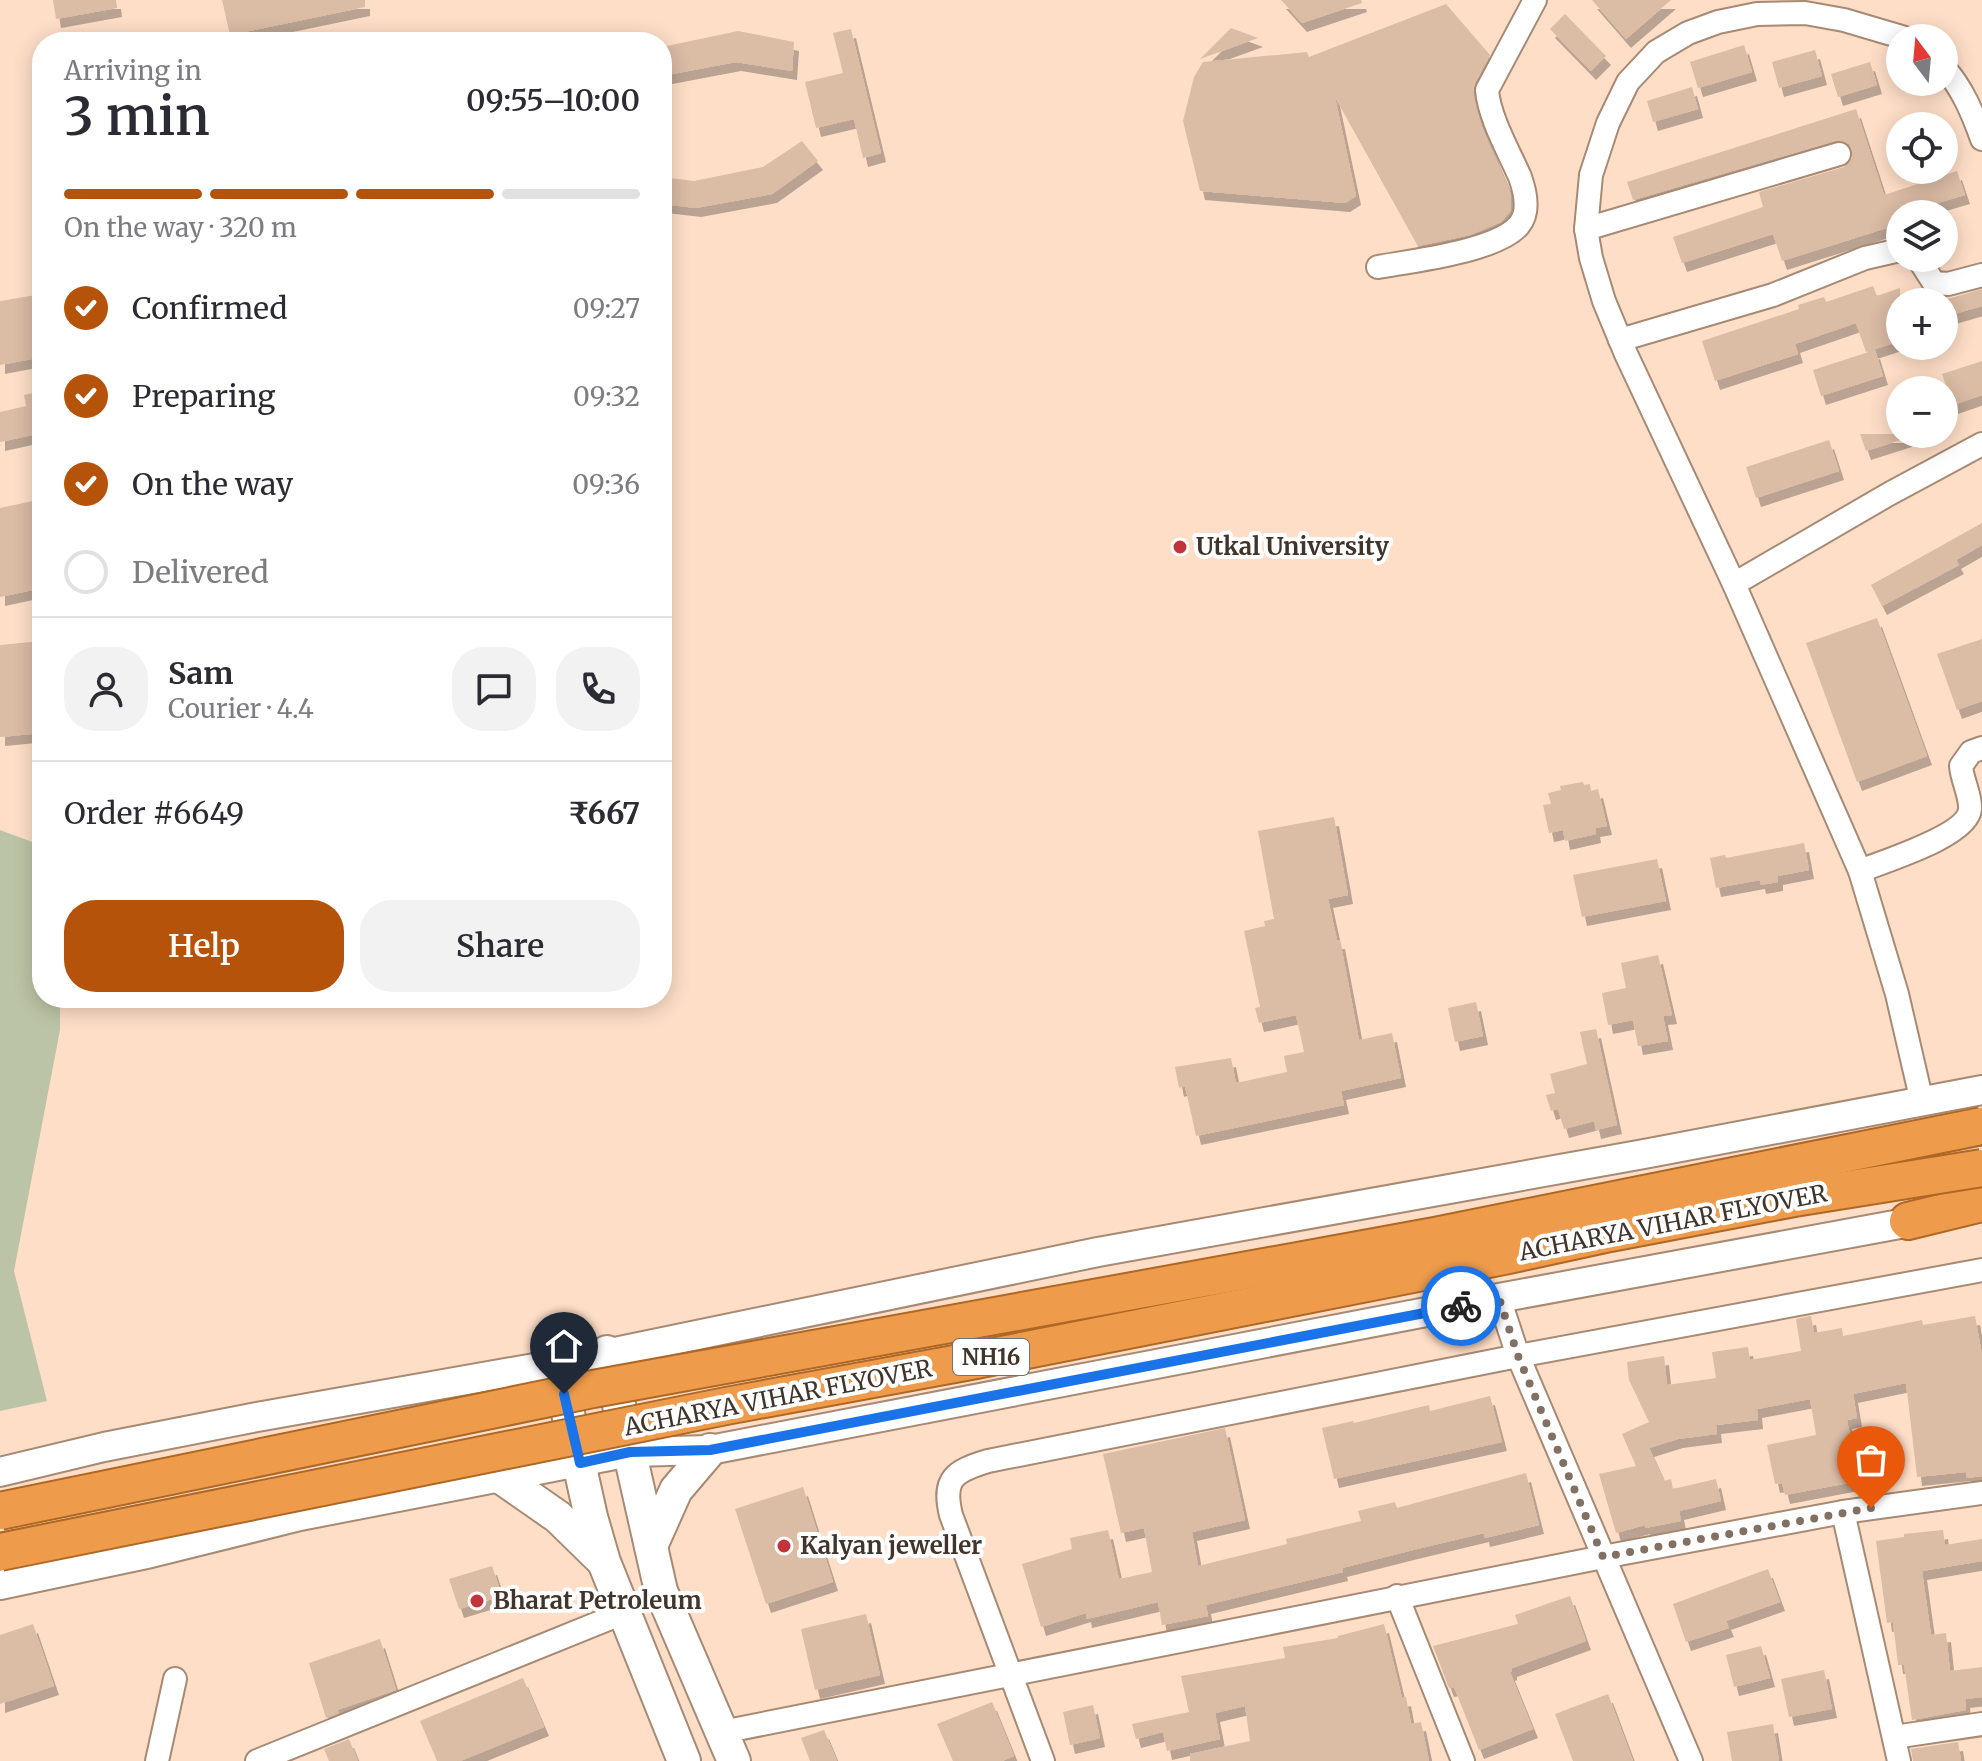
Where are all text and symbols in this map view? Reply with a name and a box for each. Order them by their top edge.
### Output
north arrow [1886,24,1958,96]
map controls [1886,24,1958,448]
text: Arriving in [64,54,202,87]
text: 09:55–10:00 [466,81,640,119]
text: 3 min [64,84,210,149]
button: locate [1886,112,1958,184]
button: layers [1886,200,1958,272]
text: On the way · 320 m [64,211,297,244]
icon: check [64,286,108,330]
button: + [1886,288,1958,360]
text: Confirmed [132,289,287,327]
text: 09:27 [573,292,640,325]
icon: check [64,374,108,418]
button: − [1886,376,1958,448]
text: Preparing [132,377,275,415]
text: 09:32 [573,380,640,413]
icon: check [64,462,108,506]
text: On the way [132,465,293,503]
text: 09:36 [572,468,640,501]
place label: Utkal University [1196,531,1390,562]
marker: Utkal University [1171,538,1189,556]
text: Delivered [132,553,269,591]
button: person [64,647,148,731]
button: chat [452,647,536,731]
button: phone [556,647,640,731]
text: Sam [168,654,233,692]
text: Courier · 4.4 [168,692,314,725]
text: Order #6649 [64,794,244,832]
text: ₹667 [568,794,640,832]
button: Help [64,900,344,992]
button: Share [360,900,640,992]
street label: ACHARYA VIHAR FLYOVER [1515,1177,1830,1268]
courier [1421,1266,1501,1346]
icon: bike [1439,1284,1483,1328]
pin [530,1312,598,1394]
icon: home [542,1324,586,1368]
road number: NH16 [953,1339,1029,1375]
street label: ACHARYA VIHAR FLYOVER [620,1352,935,1443]
pin [1837,1426,1905,1508]
icon: bag [1849,1438,1893,1482]
place label: Kalyan jeweller [800,1530,982,1561]
marker: Kalyan jeweller [775,1537,793,1555]
place label: Bharat Petroleum [493,1585,702,1616]
marker: Bharat Petroleum [468,1592,486,1610]

